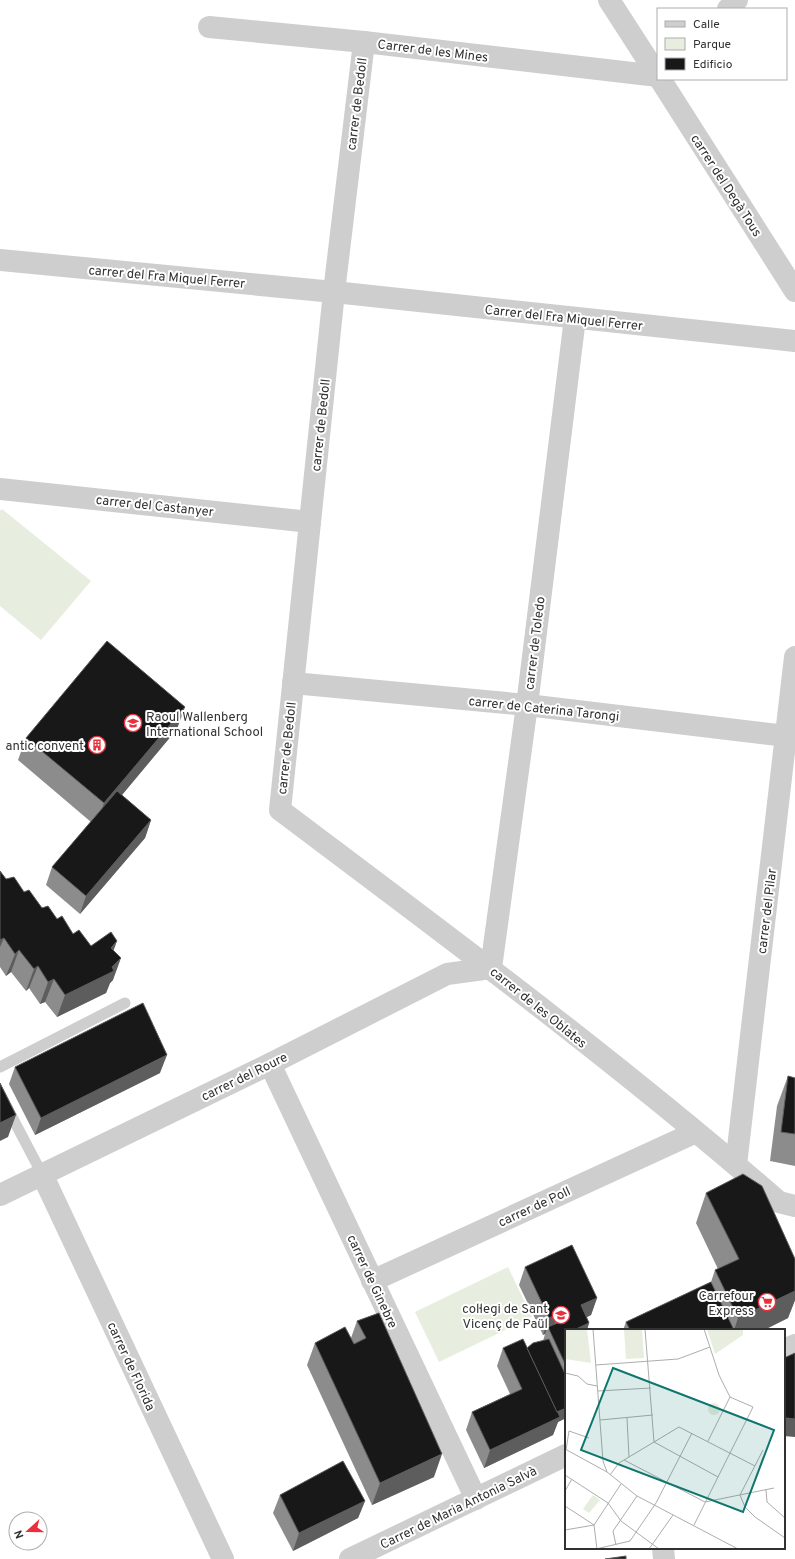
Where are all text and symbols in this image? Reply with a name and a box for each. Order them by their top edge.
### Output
legend [657,8,787,80]
text: Calle [693,17,720,33]
street label: Carrer de les Mines [377,37,489,67]
text: Parque [693,37,731,53]
street label: carrer de Bedoll [344,57,372,151]
text: Edificio [693,57,733,73]
street label: carrer del Degà Tous [686,132,764,240]
street label: carrer del Fra Miquel Ferrer [88,263,246,293]
street label: Carrer del Fra Miquel Ferrer [484,303,644,335]
street label: carrer de Bedoll [309,378,335,472]
street label: carrer del Castanyer [95,493,215,521]
street label: carrer de Toledo [522,596,550,691]
street label: carrer de Caterina Tarongi [468,694,620,726]
street label: carrer de Bedoll [275,701,301,795]
place label: Raoul Wallenberg International School [146,710,263,741]
school or university icon: Raoul Wallenberg International School [123,713,143,733]
building icon: antic convent [87,735,107,755]
place label: antic convent [6,739,84,755]
street label: carrer del Pilar [755,868,781,955]
street label: carrer de les Oblates [486,965,589,1052]
street label: carrer del Roure [199,1050,291,1106]
street label: carrer de Poll [496,1184,574,1232]
street label: carrer de Ginebre [343,1233,400,1331]
place label: Carrefour Express [698,1289,754,1320]
supermarket icon: Carrefour Express [757,1292,777,1312]
place label: col·legi de Sant Vicenç de Paül [462,1302,548,1333]
school or university icon: col·legi de Sant Vicenç de Paül [551,1305,571,1325]
street label: carrer de Florida [103,1320,158,1414]
inset map [565,1329,785,1549]
street label: Carrer de Maria Antonia Salvà [378,1464,540,1554]
north arrow [8,1511,48,1551]
text: N [12,1528,28,1540]

